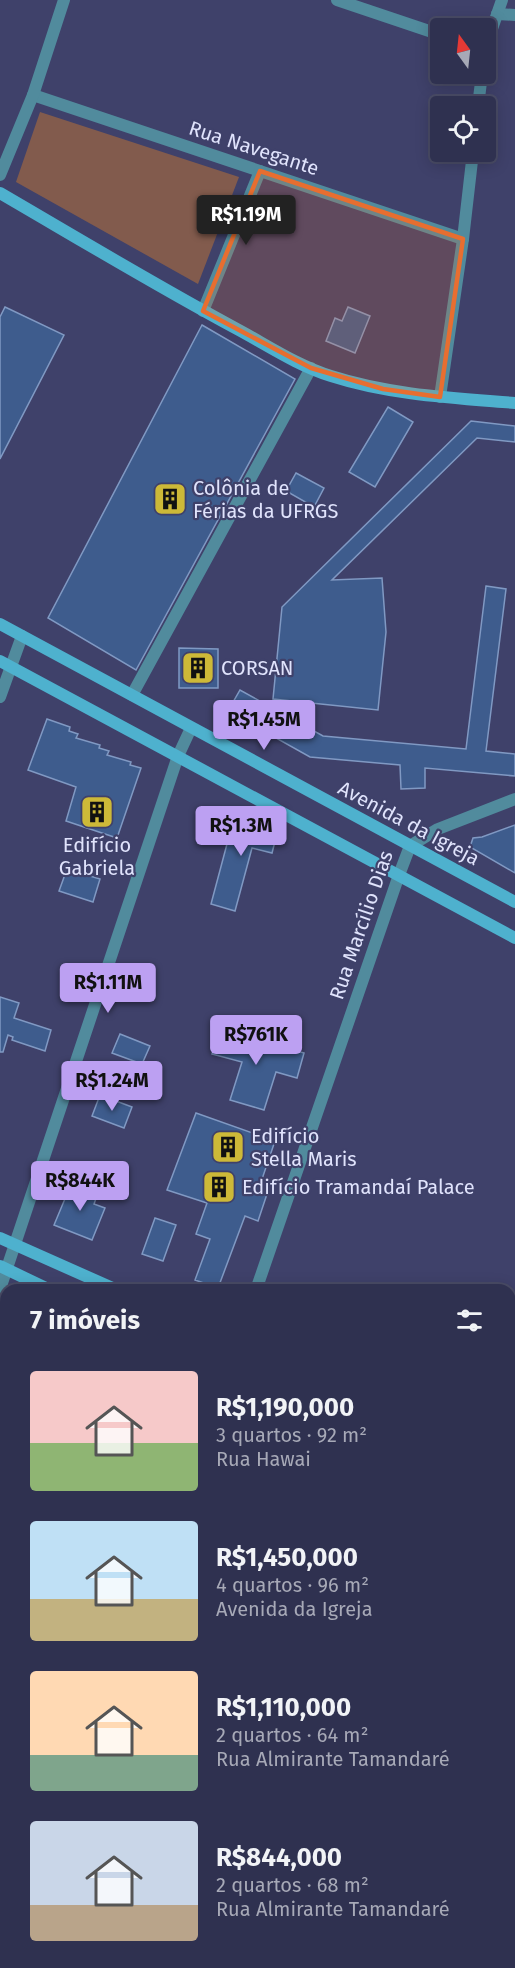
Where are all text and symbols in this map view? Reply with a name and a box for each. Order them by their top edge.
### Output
north arrow [430,18,496,84]
map controls [430,18,496,162]
button: locate [430,96,496,162]
street label: Rua Navegante [186,116,322,180]
pin: R$1.19M [191,195,301,246]
text: R$1.19M [211,202,281,226]
place label: Colônia de Férias da UFRGS [193,476,338,523]
building icon: Colônia de Férias da UFRGS [152,481,188,517]
building icon: CORSAN [180,650,216,686]
place label: CORSAN [221,656,294,680]
pin: R$1.45M [209,700,319,751]
text: R$1.45M [227,707,301,731]
street label: Avenida da Igreja [334,776,484,870]
building icon: Edifício Gabriela [79,794,115,830]
pin: R$1.3M [192,806,290,857]
text: R$1.3M [210,813,272,837]
place label: Edifício Gabriela [59,833,135,880]
street label: Rua Marcílio Dias [324,847,398,1003]
pin: R$1.11M [53,963,163,1014]
text: R$1.11M [74,970,142,994]
pin: R$761K [207,1015,305,1066]
text: R$761K [224,1022,288,1046]
pin: R$1.24M [57,1061,167,1112]
text: R$1.24M [75,1068,149,1092]
place label: Edifício Stella Maris [251,1124,357,1171]
building icon: Edifício Stella Maris [210,1129,246,1165]
pin: R$844K [31,1161,129,1212]
text: R$844K [45,1168,115,1192]
building icon: Edifício Tramandaí Palace [201,1169,237,1205]
place label: Edifício Tramandaí Palace [242,1175,475,1199]
icon: filters [453,1304,486,1337]
text: 7 imóveis [30,1305,140,1336]
text: R$1,190,000 [216,1392,354,1423]
icon: home [78,1395,150,1467]
text: 3 quartos · 92 m² [216,1423,367,1447]
text: Rua Hawai [216,1447,311,1471]
text: R$1,450,000 [216,1542,358,1573]
icon: home [78,1545,150,1617]
text: 4 quartos · 96 m² [216,1573,369,1597]
text: Avenida da Igreja [216,1597,373,1621]
text: R$1,110,000 [216,1692,351,1723]
icon: home [78,1695,150,1767]
text: 2 quartos · 64 m² [216,1723,368,1747]
text: Rua Almirante Tamandaré [216,1747,450,1771]
text: R$844,000 [216,1842,342,1873]
icon: home [78,1845,150,1917]
text: 2 quartos · 68 m² [216,1873,369,1897]
text: Rua Almirante Tamandaré [216,1897,450,1921]

